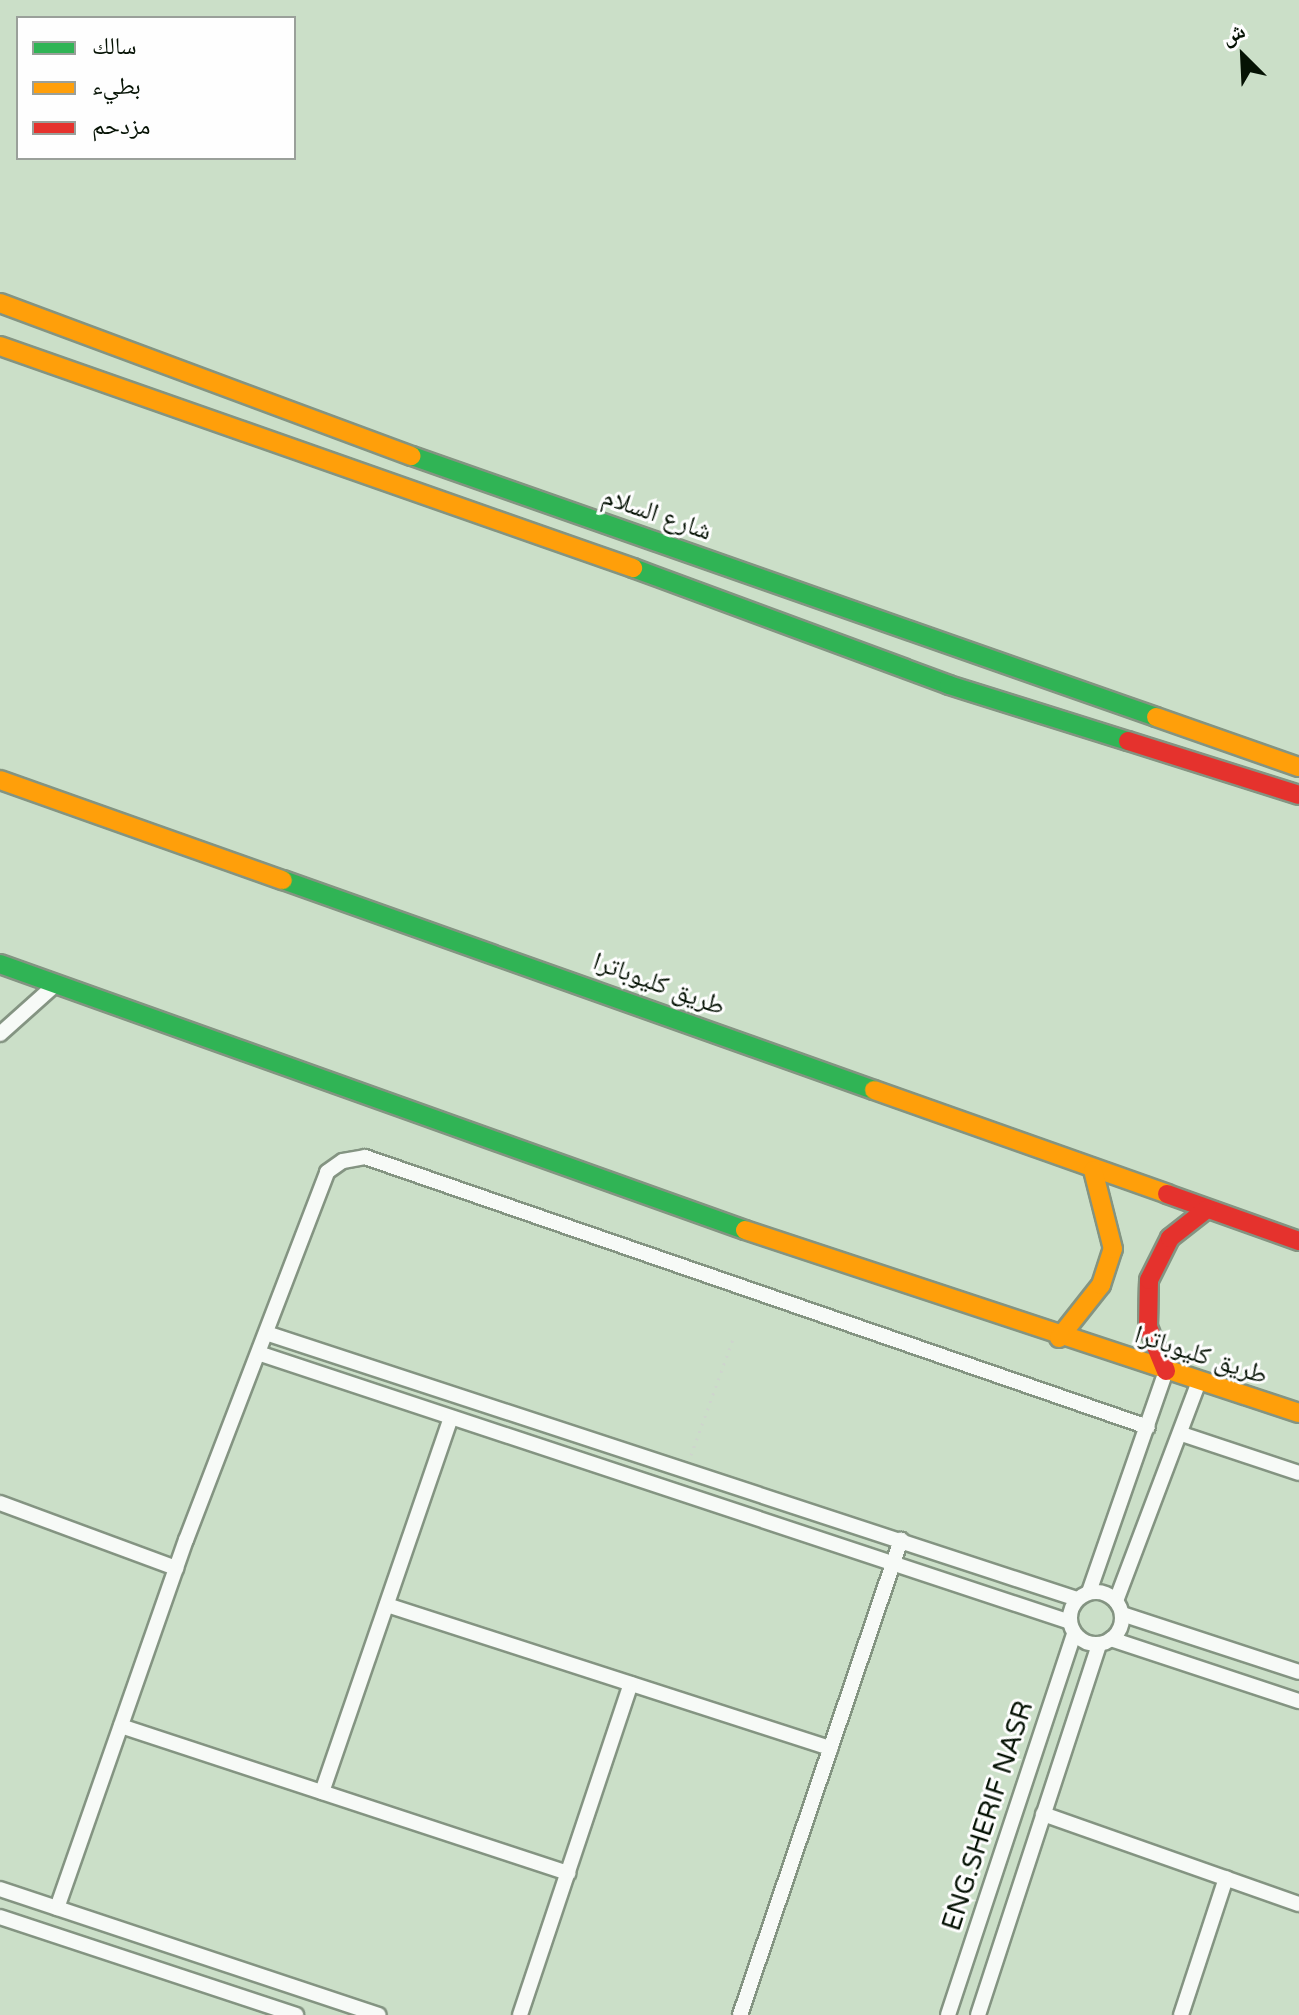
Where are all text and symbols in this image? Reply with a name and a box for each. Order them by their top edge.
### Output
legend [16,16,296,160]
north arrow [1203,16,1283,96]
text: ش [1217,17,1249,51]
text: سالك [92,32,137,61]
text: بطيء [92,72,141,101]
text: مزدحم [92,112,151,141]
street label: شارع السلام [598,481,716,547]
street label: طريق كليوباترا [589,946,729,1022]
street label: طريق كليوباترا [1131,1319,1271,1391]
street label: ENG.SHERIF NASR [936,1697,1040,1935]

